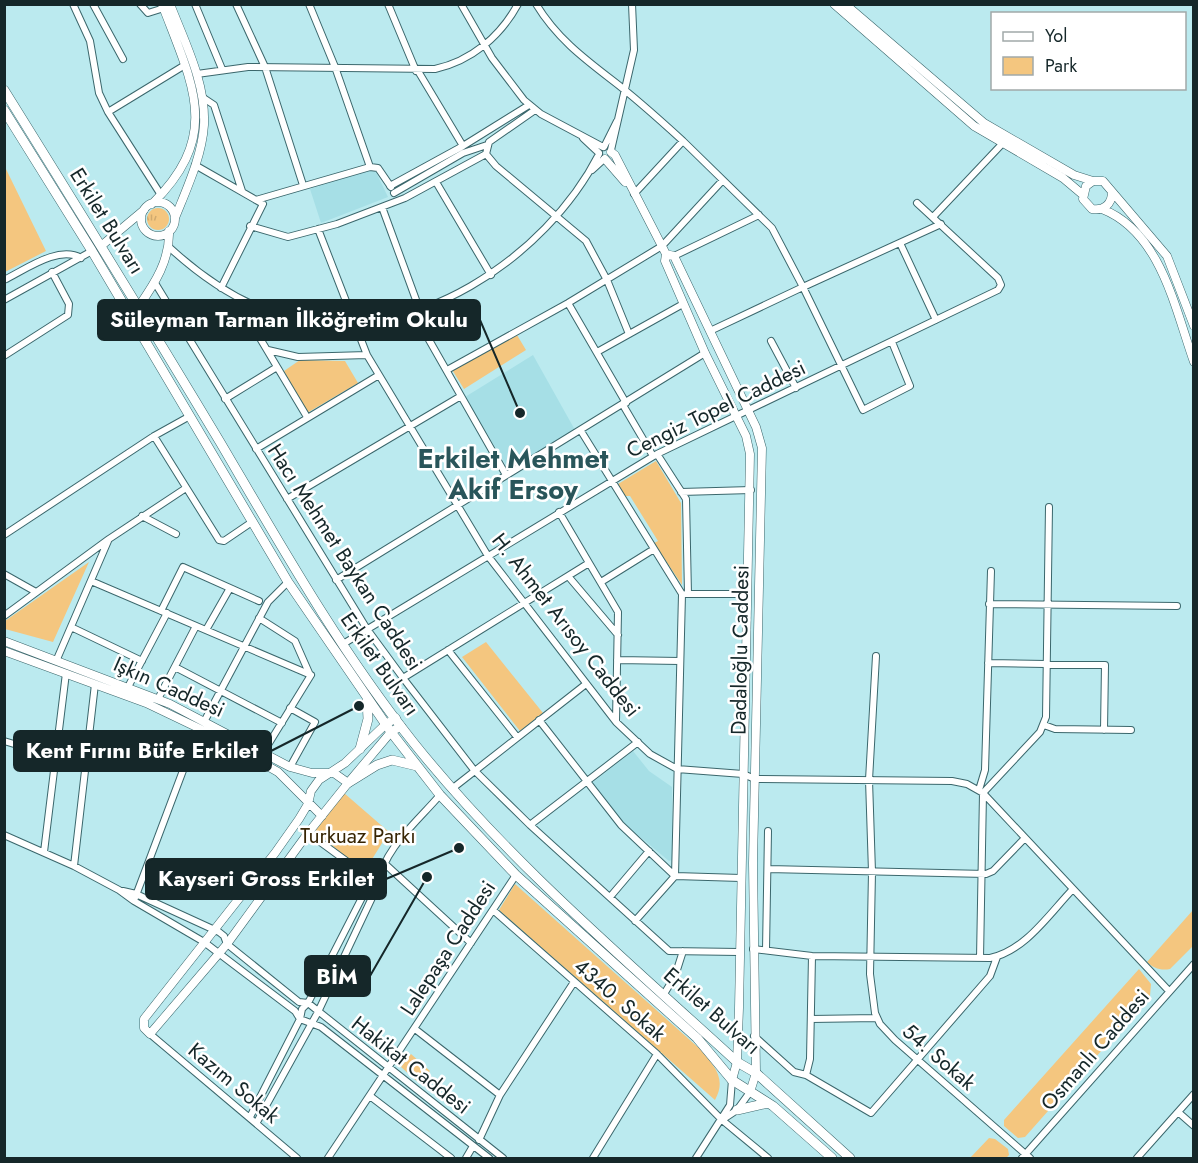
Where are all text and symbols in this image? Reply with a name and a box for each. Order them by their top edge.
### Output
legend [991,12,1186,90]
text: Yol [1045,23,1067,49]
text: Park [1045,53,1077,79]
street label: Erkilet Bulvarı [62,162,152,280]
callout: Süleyman Tarman İlköğretim Okulu [98,300,480,340]
text: Süleyman Tarman İlköğretim Okulu [110,303,468,335]
street label: Cengiz Topel Caddesi [621,353,811,465]
street label: Hacı Mehmet Baykan Caddesi [260,438,430,676]
district label: Erkilet Mehmet Akif Ersoy [418,439,609,509]
street label: H. Ahmet Arısoy Caddesi [485,527,647,723]
street label: Dadaloğlu Caddesi [724,565,756,735]
street label: Erkilet Bulvarı [333,606,427,722]
street label: Işkın Caddesi [109,649,229,725]
callout: Kent Fırını Büfe Erkilet [14,731,271,771]
text: Kent Fırını Büfe Erkilet [26,734,258,766]
park label: Turkuaz Parkı [300,821,416,851]
callout: Kayseri Gross Erkilet [146,859,386,899]
text: Kayseri Gross Erkilet [158,862,374,894]
street label: Lalepaşa Caddesi [393,875,503,1021]
street label: 4340. Sokak [568,952,673,1049]
callout: BİM [305,956,370,996]
text: BİM [316,960,358,992]
street label: Erkilet Bulvarı [657,960,767,1062]
street label: Osmanlı Caddesi [1034,983,1156,1117]
street label: Hakikat Caddesi [345,1009,477,1121]
street label: 54. Sokak [896,1017,983,1098]
street label: Kazım Sokak [182,1036,287,1131]

